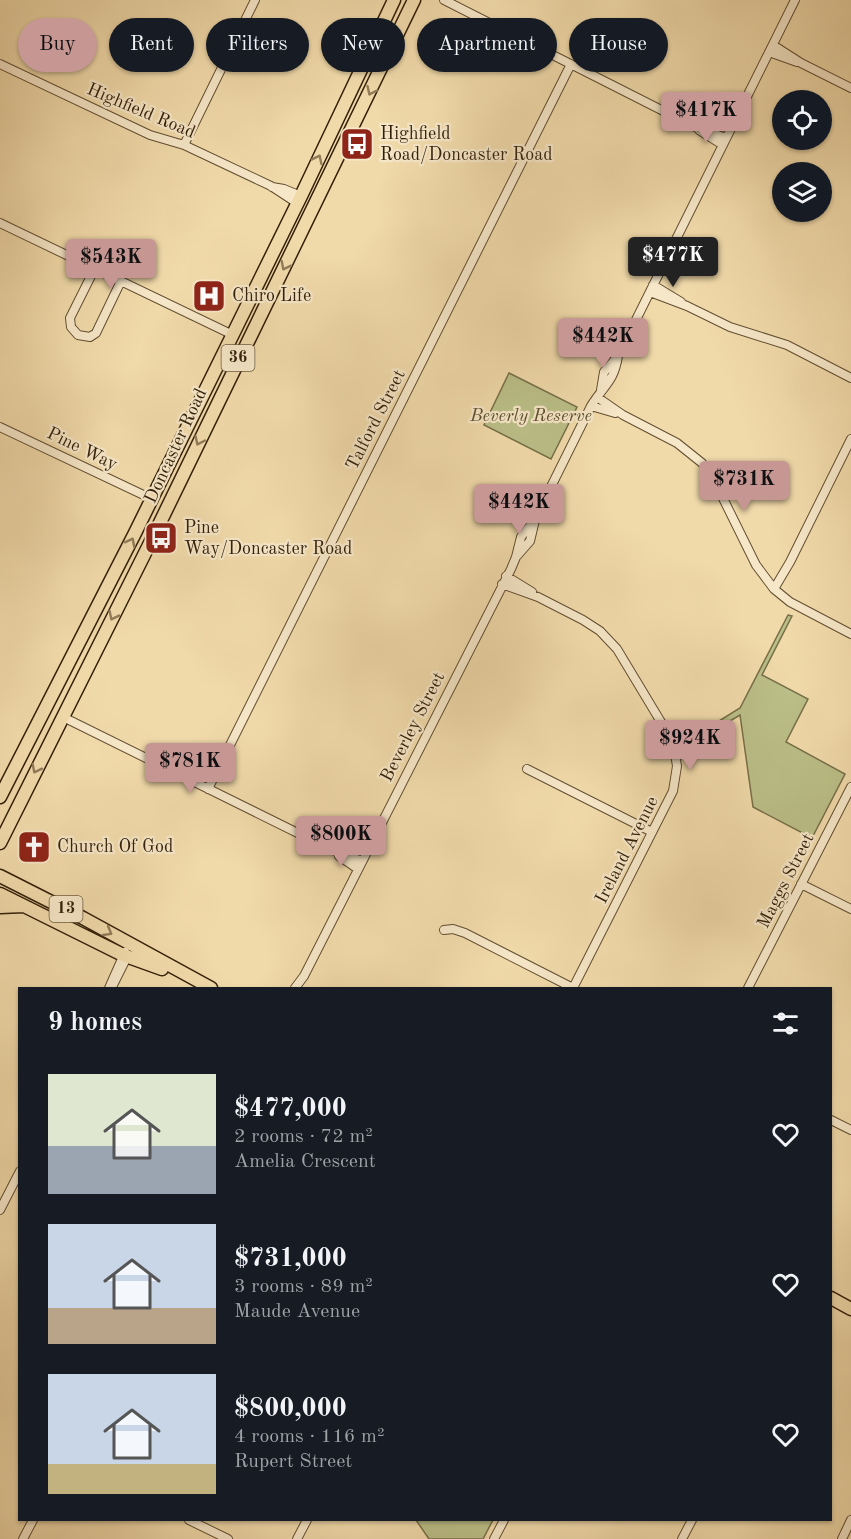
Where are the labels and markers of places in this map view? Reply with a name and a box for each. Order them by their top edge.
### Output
pin: $417K [664,92,748,143]
place label: Highfield Road/Doncaster Road [380,125,553,164]
bus stop icon: Highfield Road/Doncaster Road [339,126,375,162]
pin: $477K [631,237,715,288]
pin: $543K [69,239,153,290]
hospital icon: Chiro Life [191,278,227,314]
place label: Chiro Life [232,287,311,305]
pin: $442K [561,318,645,369]
pin: $731K [702,461,786,512]
pin: $442K [477,484,561,535]
place label: Pine Way/Doncaster Road [184,519,352,558]
bus stop icon: Pine Way/Doncaster Road [143,520,179,556]
pin: $924K [648,720,732,771]
pin: $781K [148,743,232,794]
pin: $800K [299,816,383,867]
church icon: Church Of God [16,829,52,865]
place label: Church Of God [57,838,173,856]

